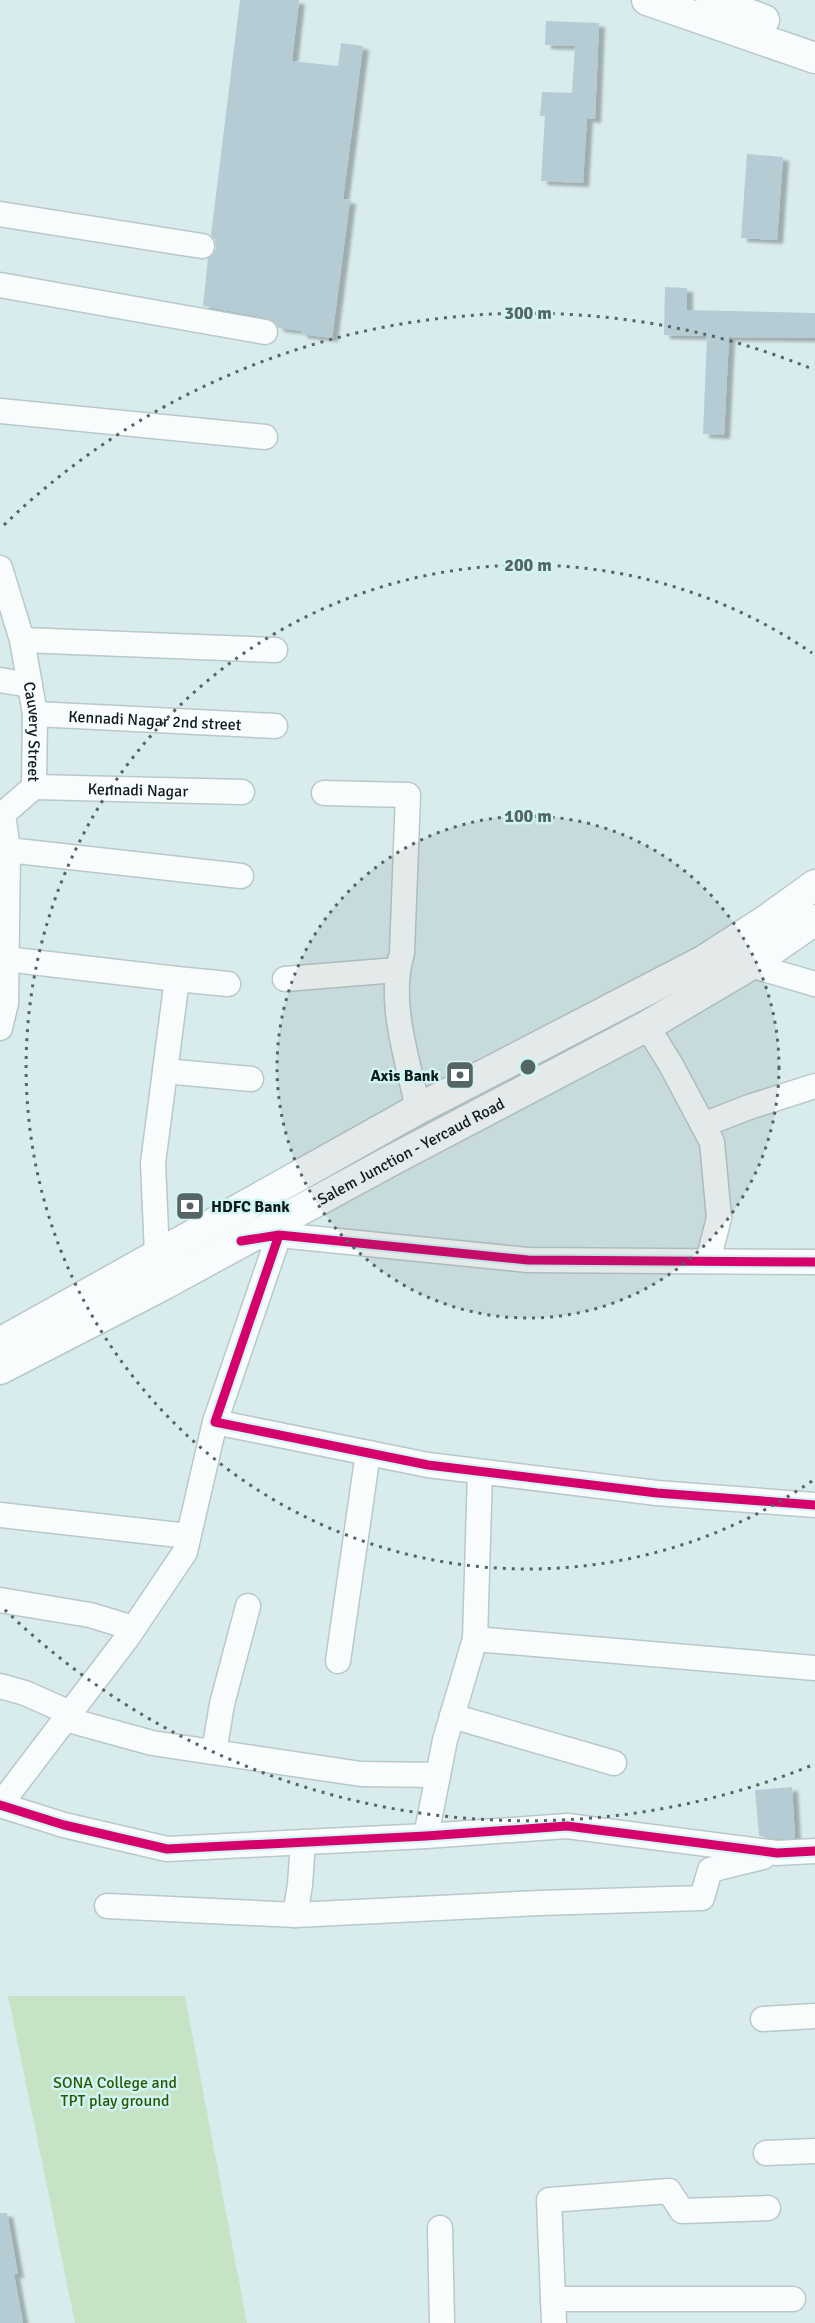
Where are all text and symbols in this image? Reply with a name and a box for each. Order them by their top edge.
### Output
text: 300 m [504,302,552,324]
text: 200 m [504,554,552,576]
street label: Cauvery Street [19,680,44,782]
street label: Kennadi Nagar 2nd street [68,707,242,735]
street label: Kennadi Nagar [87,779,189,802]
text: 100 m [504,805,552,827]
centre of rings [518,1057,538,1077]
bank icon: Axis Bank [444,1059,476,1091]
place label: Axis Bank [370,1066,440,1086]
street label: Salem Junction - Yercaud Road [314,1094,508,1210]
bank icon: HDFC Bank [174,1190,206,1222]
place label: HDFC Bank [211,1197,290,1217]
park label: SONA College and TPT play ground [53,2073,177,2111]

